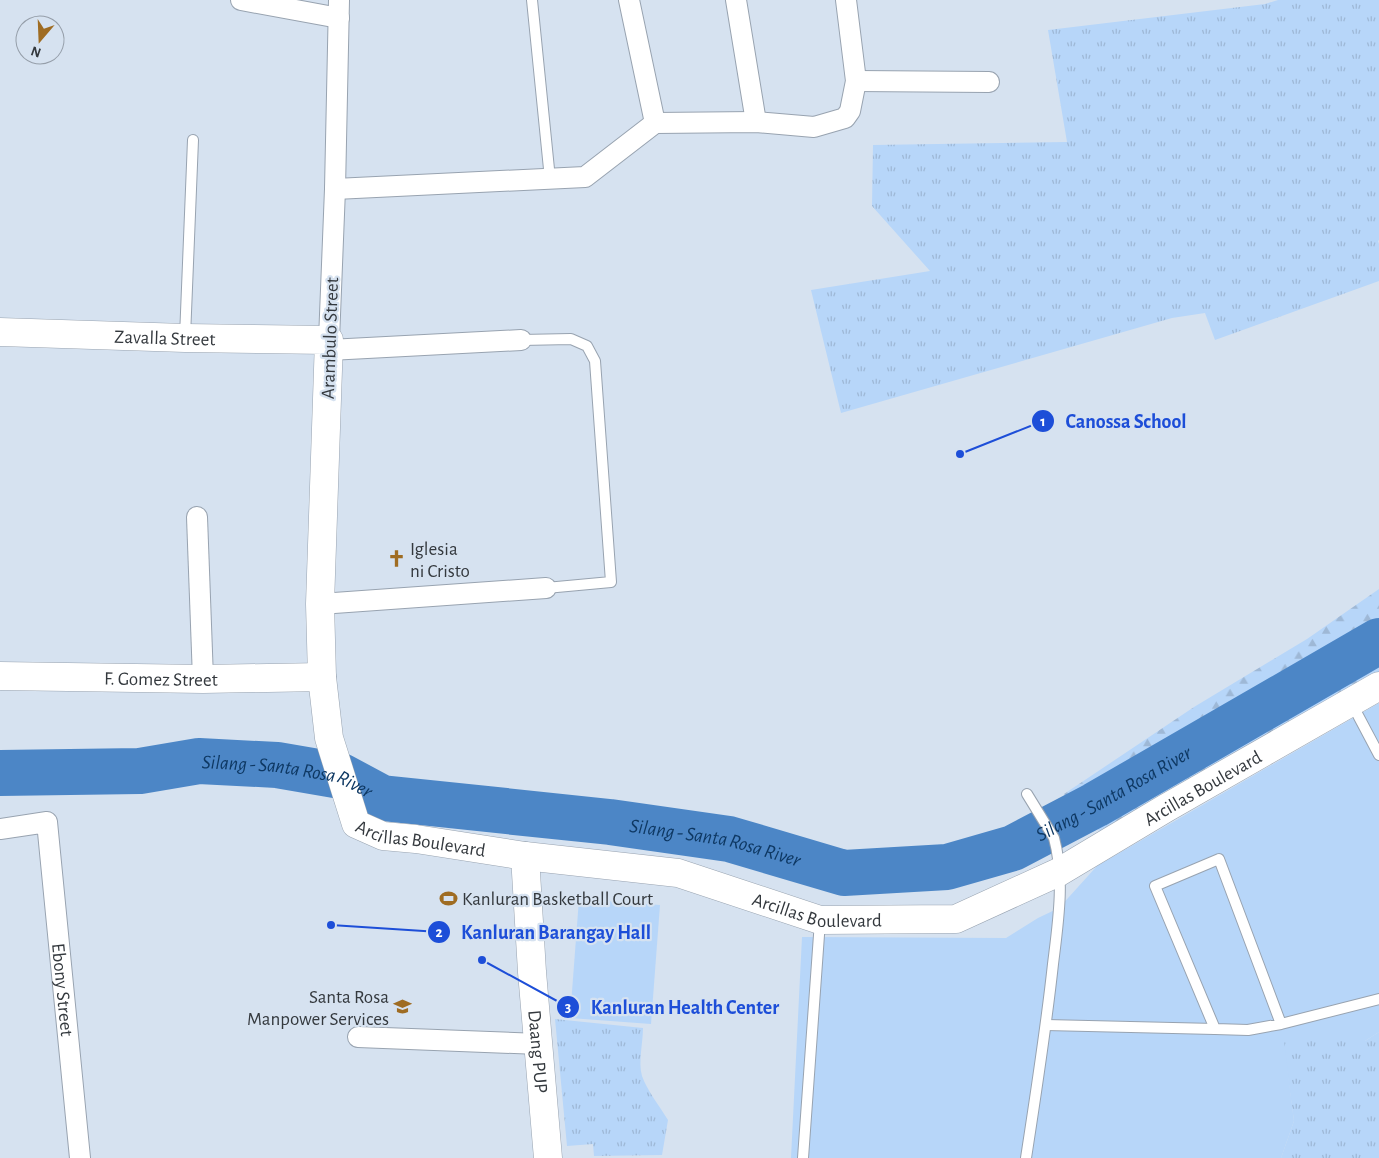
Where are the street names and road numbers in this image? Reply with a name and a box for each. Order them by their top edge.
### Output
street label: Arambulo Street [319,277,342,399]
street label: Zavalla Street [114,328,216,349]
street label: F. Gomez Street [104,670,218,690]
street label: Arcillas Boulevard [1141,747,1265,830]
street label: Arcillas Boulevard [353,817,487,861]
street label: Arcillas Boulevard [750,890,882,931]
street label: Ebony Street [48,942,76,1037]
street label: Daang PUP [524,1009,550,1094]

